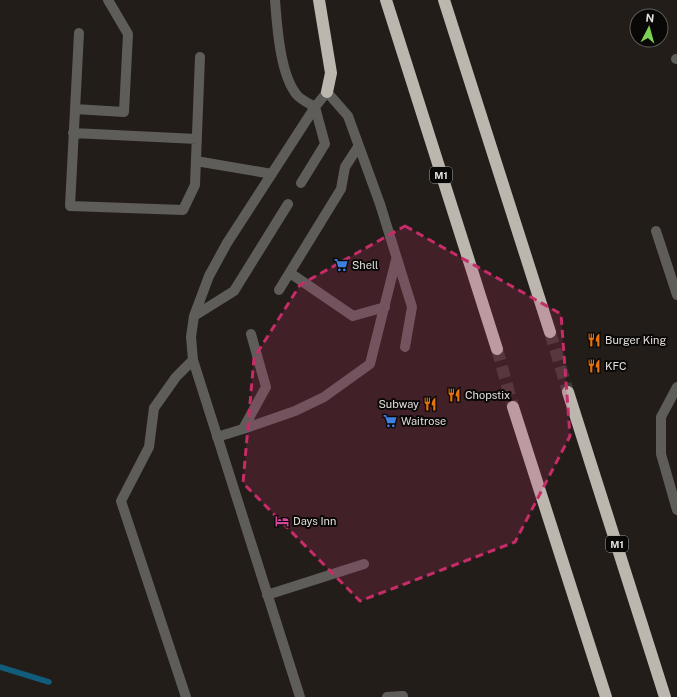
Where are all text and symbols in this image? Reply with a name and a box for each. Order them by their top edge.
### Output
north arrow [629,8,669,48]
text: N [645,12,655,24]
road number: M1 [430,167,452,183]
supermarket icon: Shell [333,257,349,273]
place label: Shell [352,259,378,271]
restaurant icon: Burger King [586,332,602,348]
place label: Burger King [605,334,666,346]
restaurant icon: KFC [586,358,602,374]
place label: KFC [605,360,627,372]
restaurant icon: Chopstix [446,387,462,403]
place label: Chopstix [465,389,510,401]
restaurant icon: Subway [422,396,438,412]
place label: Subway [378,398,419,410]
supermarket icon: Waitrose [382,413,398,429]
place label: Waitrose [401,415,446,427]
hotel icon: Days Inn [274,513,290,529]
place label: Days Inn [293,515,336,527]
road number: M1 [606,536,628,552]

